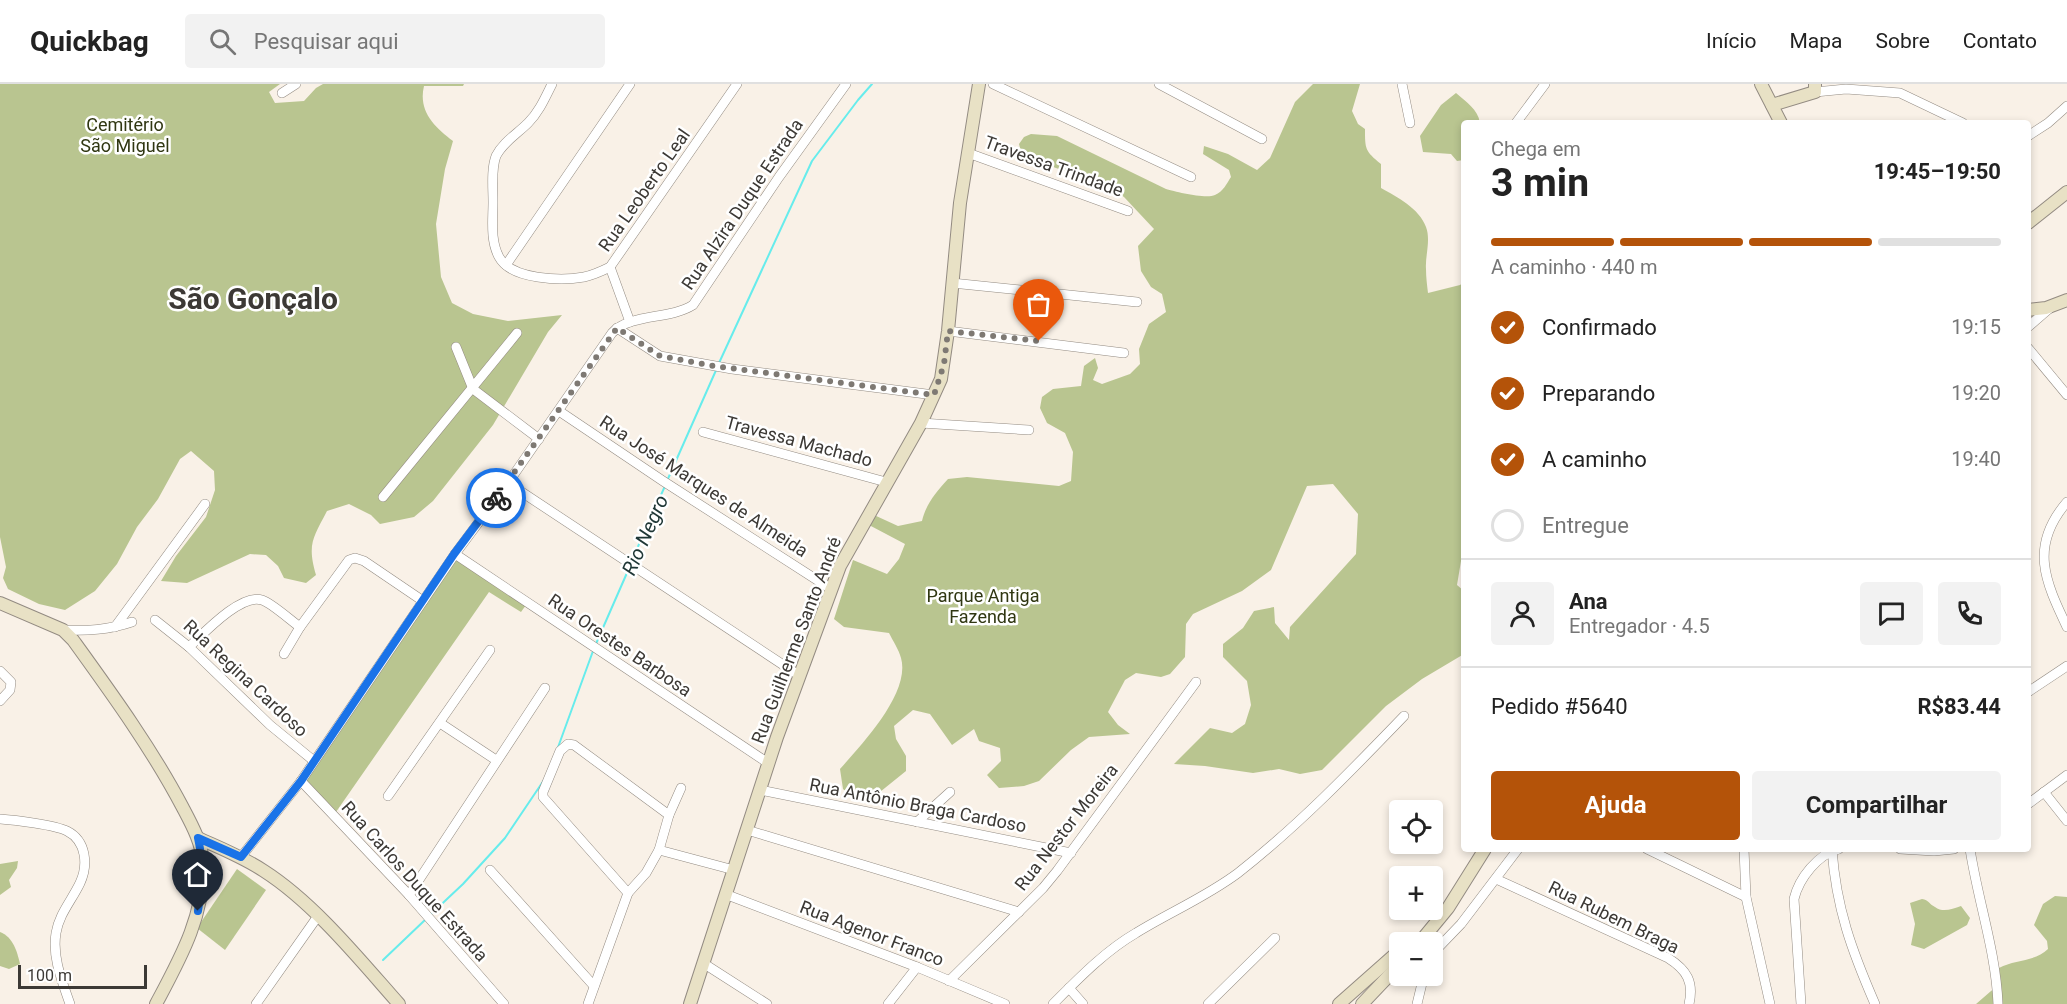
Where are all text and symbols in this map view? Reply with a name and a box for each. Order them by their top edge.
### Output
search box [185,14,605,68]
text: Quickbag [30,25,149,58]
icon: search [206,25,239,58]
text: Pesquisar aqui [254,29,399,54]
text: Início [1706,29,1757,53]
text: Mapa [1790,29,1843,53]
text: Sobre [1876,29,1930,53]
text: Contato [1963,29,2037,53]
park label: Cemitério São Miguel [80,114,170,156]
street label: Rua Alzira Duque Estrada [677,115,807,293]
street label: Rua Leoberto Leal [594,125,694,255]
street label: Travessa Trindade [982,131,1126,201]
text: Chega em [1491,137,1581,161]
text: 19:45–19:50 [1874,159,2001,184]
text: 3 min [1491,160,1589,206]
text: A caminho · 440 m [1491,255,1658,279]
pin [1013,279,1064,341]
district label: São Gonçalo [168,281,338,316]
icon: bag [1022,288,1055,321]
icon: check [1491,311,1524,344]
text: Confirmado [1542,315,1657,340]
text: 19:15 [1951,315,2001,339]
icon: check [1491,377,1524,410]
text: Preparando [1542,381,1655,406]
text: 19:20 [1951,381,2001,405]
street label: Rua José Marques de Almeida [596,411,812,561]
street label: Travessa Machado [723,411,875,471]
icon: check [1491,443,1524,476]
text: A caminho [1542,447,1647,472]
text: 19:40 [1951,447,2001,471]
courier [466,468,526,528]
icon: bike [480,482,513,515]
water label: Rio Negro [617,491,673,579]
text: Entregue [1542,513,1629,538]
street label: Rua Guilherme Santo André [747,534,845,746]
button: person [1491,582,1554,645]
button: chat [1860,582,1923,645]
button: phone [1938,582,2001,645]
park label: Parque Antiga Fazenda [927,585,1040,627]
street label: Rua Orestes Barbosa [544,589,696,701]
text: Ana [1569,589,1608,614]
text: Entregador · 4.5 [1569,614,1710,638]
street label: Rua Regina Cardoso [180,615,312,741]
text: Pedido #5640 [1491,694,1628,719]
text: R$83.44 [1917,694,2001,719]
street label: Rua Nestor Moreira [1010,760,1122,894]
button: Ajuda [1491,771,1740,840]
button: Compartilhar [1752,771,2001,840]
street label: Rua Antônio Braga Cardoso [808,774,1028,836]
street label: Rua Carlos Duque Estrada [338,797,492,965]
map controls [1389,800,1443,986]
button: locate [1389,800,1443,854]
pin [172,849,223,911]
icon: home [181,858,214,891]
button: + [1389,866,1443,920]
street label: Rua Rubem Braga [1545,876,1683,958]
street label: Rua Agenor Franco [797,896,947,970]
button: − [1389,932,1443,986]
scale bar [18,962,147,990]
text: 100 m [27,966,72,985]

